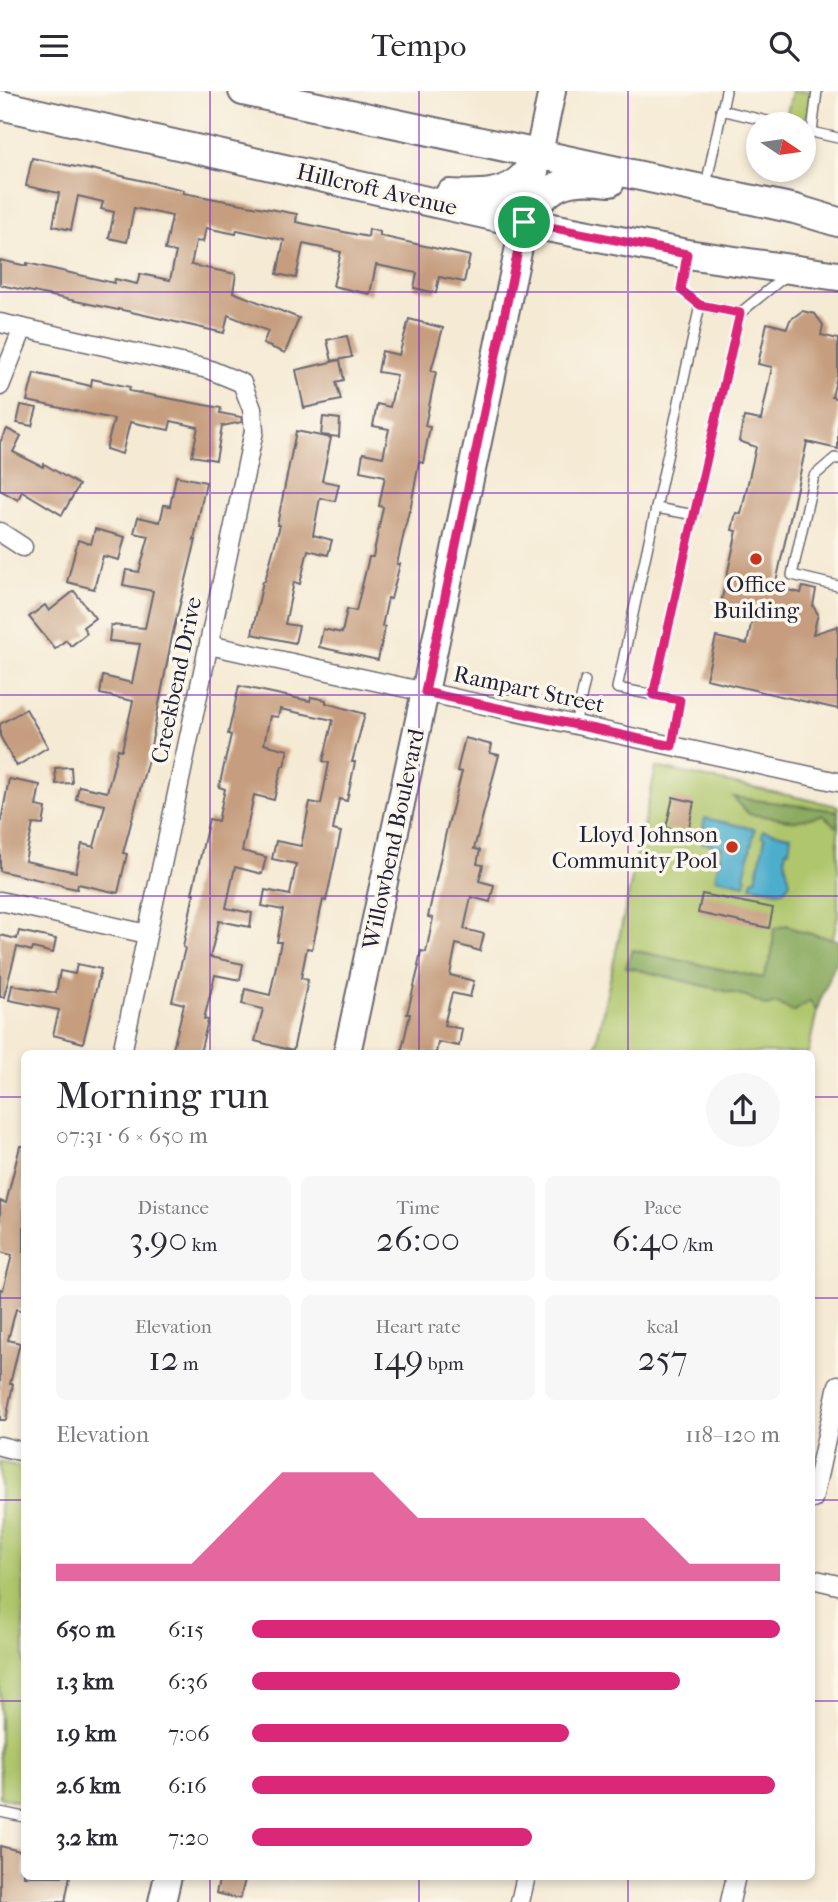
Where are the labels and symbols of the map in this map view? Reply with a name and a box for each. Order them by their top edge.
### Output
north arrow [746,112,816,182]
street label: Hillcroft Avenue [294,158,460,221]
pin [494,192,554,252]
marker: Office Building [748,551,764,567]
place label: Office Building [713,571,800,624]
street label: Creekbend Drive [146,594,207,766]
street label: Rampart Street [451,660,607,719]
street label: Willowbend Boulevard [357,726,430,953]
place label: Lloyd Johnson Community Pool [552,821,719,874]
marker: Lloyd Johnson Community Pool [724,839,740,855]

